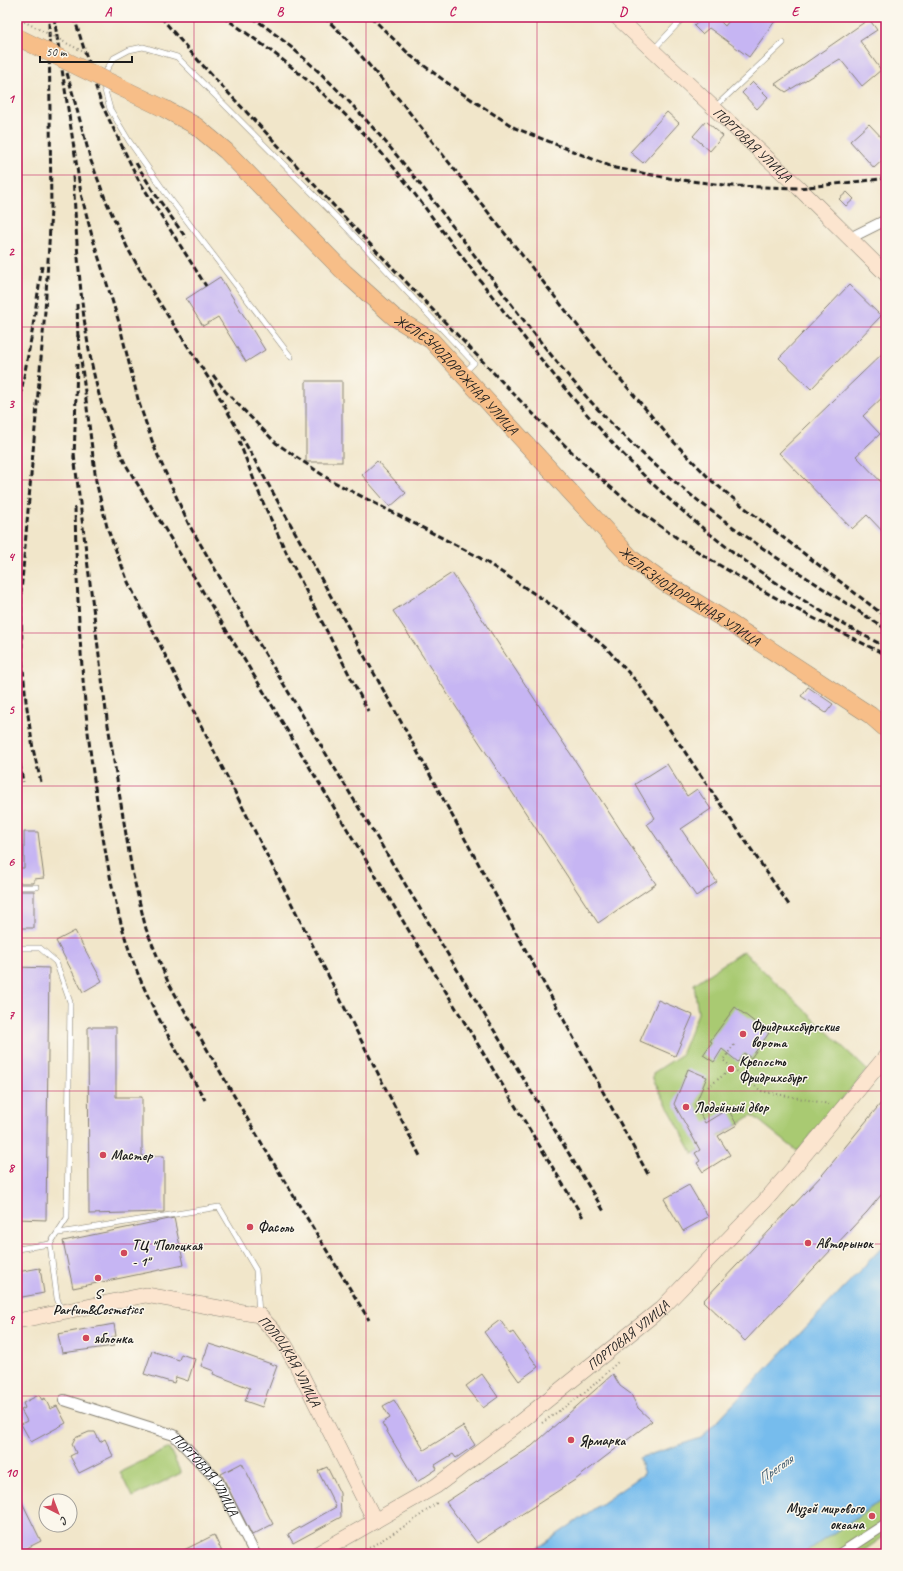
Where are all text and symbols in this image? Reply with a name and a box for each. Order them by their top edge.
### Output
text: A [105,4,113,20]
text: B [277,4,285,20]
text: C [449,4,457,20]
text: D [619,4,628,20]
text: E [792,4,801,20]
scale bar [40,38,132,64]
text: 50 m [46,44,68,60]
text: 1 [8,91,16,107]
street label: ПОРТОВАЯ УЛИЦА [710,104,795,186]
text: 2 [8,244,15,260]
street label: ЖЕЛЕЗНОДОРОЖНАЯ УЛИЦА [391,311,522,439]
text: 3 [8,396,15,412]
street label: ЖЕЛЕЗНОДОРОЖНАЯ УЛИЦА [615,543,764,650]
text: 4 [8,549,16,565]
text: 5 [8,702,15,718]
text: 6 [8,854,15,870]
text: 7 [8,1007,15,1023]
place label: Фридрихсбургские ворота [751,1018,840,1051]
marker: Фридрихсбургские ворота [738,1029,748,1039]
place label: Крепость Фридрихсбург [739,1053,808,1086]
marker: Крепость Фридрихсбург [726,1064,736,1074]
place label: Лодейный двор [694,1099,770,1116]
marker: Лодейный двор [681,1102,691,1112]
place label: Мастер [111,1147,154,1164]
marker: Мастер [98,1150,108,1160]
text: 8 [8,1160,16,1176]
place label: Фасоль [258,1219,295,1236]
marker: Фасоль [245,1222,255,1232]
place label: Авторынок [816,1235,874,1252]
place label: ТЦ "Полоцкая - 1" [132,1237,203,1270]
marker: Авторынок [803,1238,813,1248]
marker: ТЦ "Полоцкая - 1" [119,1248,129,1258]
marker: S Parfum&Cosmetics [93,1273,103,1283]
place label: S Parfum&Cosmetics [53,1285,145,1318]
street label: ПОРТОВАЯ УЛИЦА [584,1297,674,1374]
text: 9 [8,1312,15,1328]
street label: ПОЛОЦКАЯ УЛИЦА [255,1312,324,1410]
place label: яблонка [94,1330,135,1347]
marker: яблонка [81,1333,91,1343]
street label: ПОРТОВАЯ УЛИЦА [168,1430,242,1519]
place label: Ярмарка [579,1432,626,1449]
marker: Ярмарка [566,1435,576,1445]
water label: Преголя [754,1449,799,1488]
text: 10 [5,1465,18,1481]
north arrow [38,1493,78,1533]
place label: Музей мирового океана [786,1500,866,1533]
marker: Музей мирового океана [867,1511,877,1521]
text: С [57,1513,71,1529]

